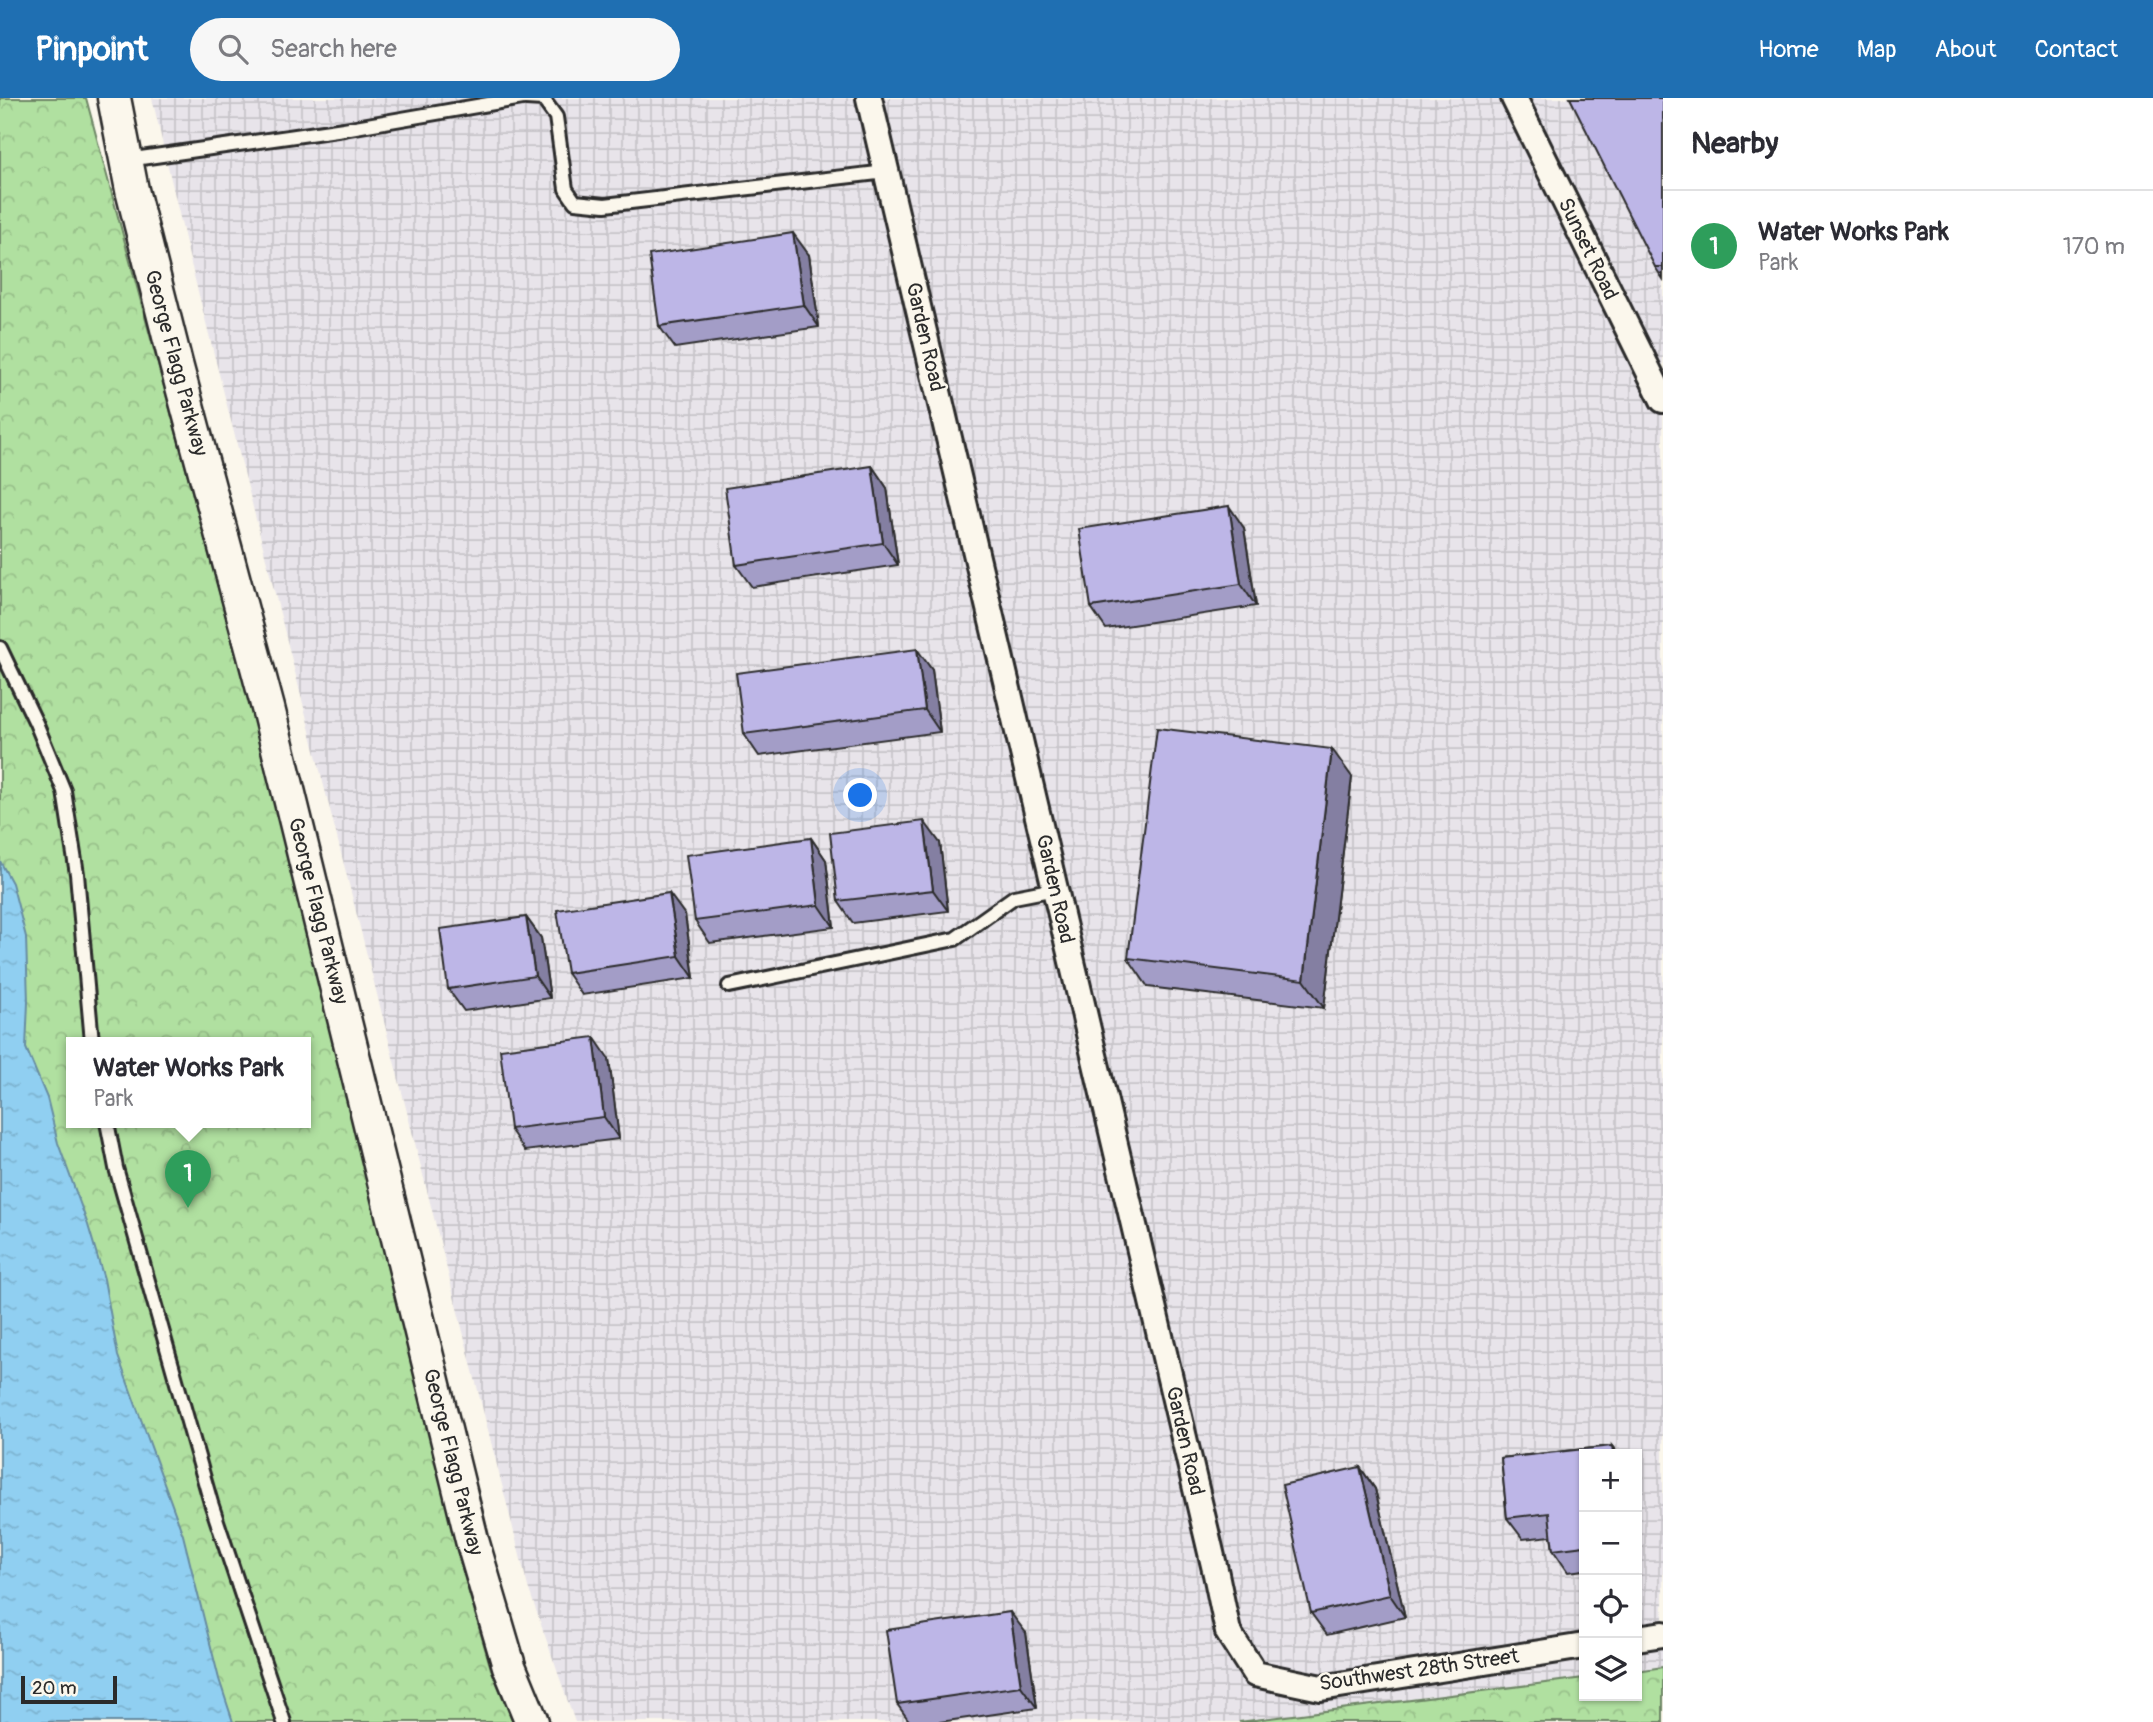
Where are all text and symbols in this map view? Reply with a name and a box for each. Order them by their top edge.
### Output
search box [190,18,680,81]
text: Pinpoint [35,29,148,70]
icon: search [214,30,252,68]
text: Search here [270,33,397,65]
text: Home [1758,35,1819,64]
text: Map [1857,35,1897,64]
text: About [1935,35,1997,64]
text: Contact [2035,35,2118,64]
text: Nearby [1691,125,1778,162]
street label: Sunset Road [1552,193,1624,305]
text: Water Works Park [1758,216,1949,248]
text: 1 [1710,232,1719,261]
text: 170 m [2063,232,2125,261]
text: Park [1758,248,1798,277]
street label: George Flagg Parkway [138,267,214,459]
street label: Garden Road [899,280,951,394]
your location [843,778,877,812]
street label: George Flagg Parkway [282,815,354,1007]
street label: Garden Road [1029,832,1081,946]
popup [66,1037,311,1128]
text: Water Works Park [93,1052,284,1084]
text: Park [93,1084,133,1113]
pin: 1 [165,1150,211,1208]
street label: George Flagg Parkway [417,1366,489,1558]
street label: Garden Road [1159,1384,1211,1498]
map controls [1579,1449,1642,1701]
button: + [1579,1449,1642,1512]
button: − [1579,1512,1642,1575]
button: locate [1579,1575,1642,1638]
button: layers [1579,1638,1642,1701]
street label: Southwest 28th Street [1317,1643,1521,1697]
scale bar [21,1673,117,1705]
text: 20 m [32,1676,77,1700]

